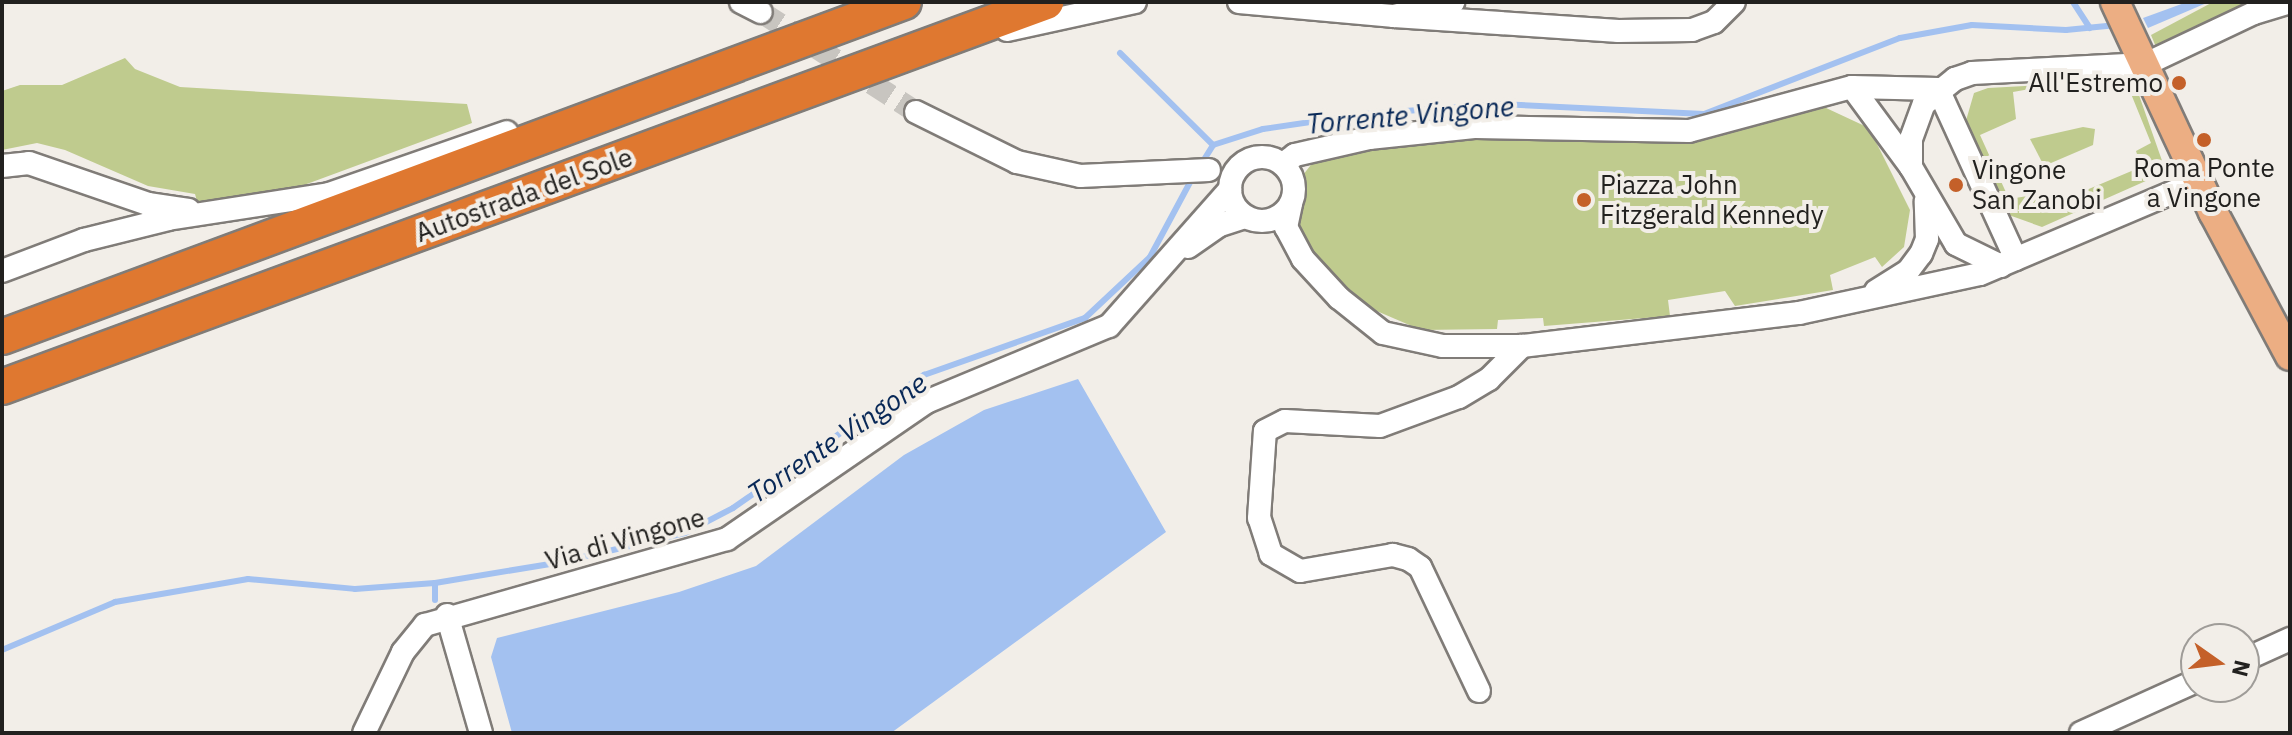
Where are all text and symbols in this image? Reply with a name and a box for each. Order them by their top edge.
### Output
place label: All'Estremo [2028,67,2163,99]
marker: All'Estremo [2170,74,2188,92]
water label: Torrente Vingone [1305,89,1515,141]
marker: Roma Ponte a Vingone [2195,131,2213,149]
street label: Autostrada del Sole [411,141,637,249]
place label: Roma Ponte a Vingone [2133,152,2275,214]
place label: Vingone San Zanobi [1972,154,2102,216]
place label: Piazza John Fitzgerald Kennedy [1600,169,1824,230]
marker: Vingone San Zanobi [1947,176,1965,194]
marker: Piazza John Fitzgerald Kennedy [1575,191,1593,209]
water label: Torrente Vingone [741,366,933,510]
street label: Via di Vingone [542,501,708,577]
north arrow [2180,623,2260,703]
text: N [2226,657,2258,680]

